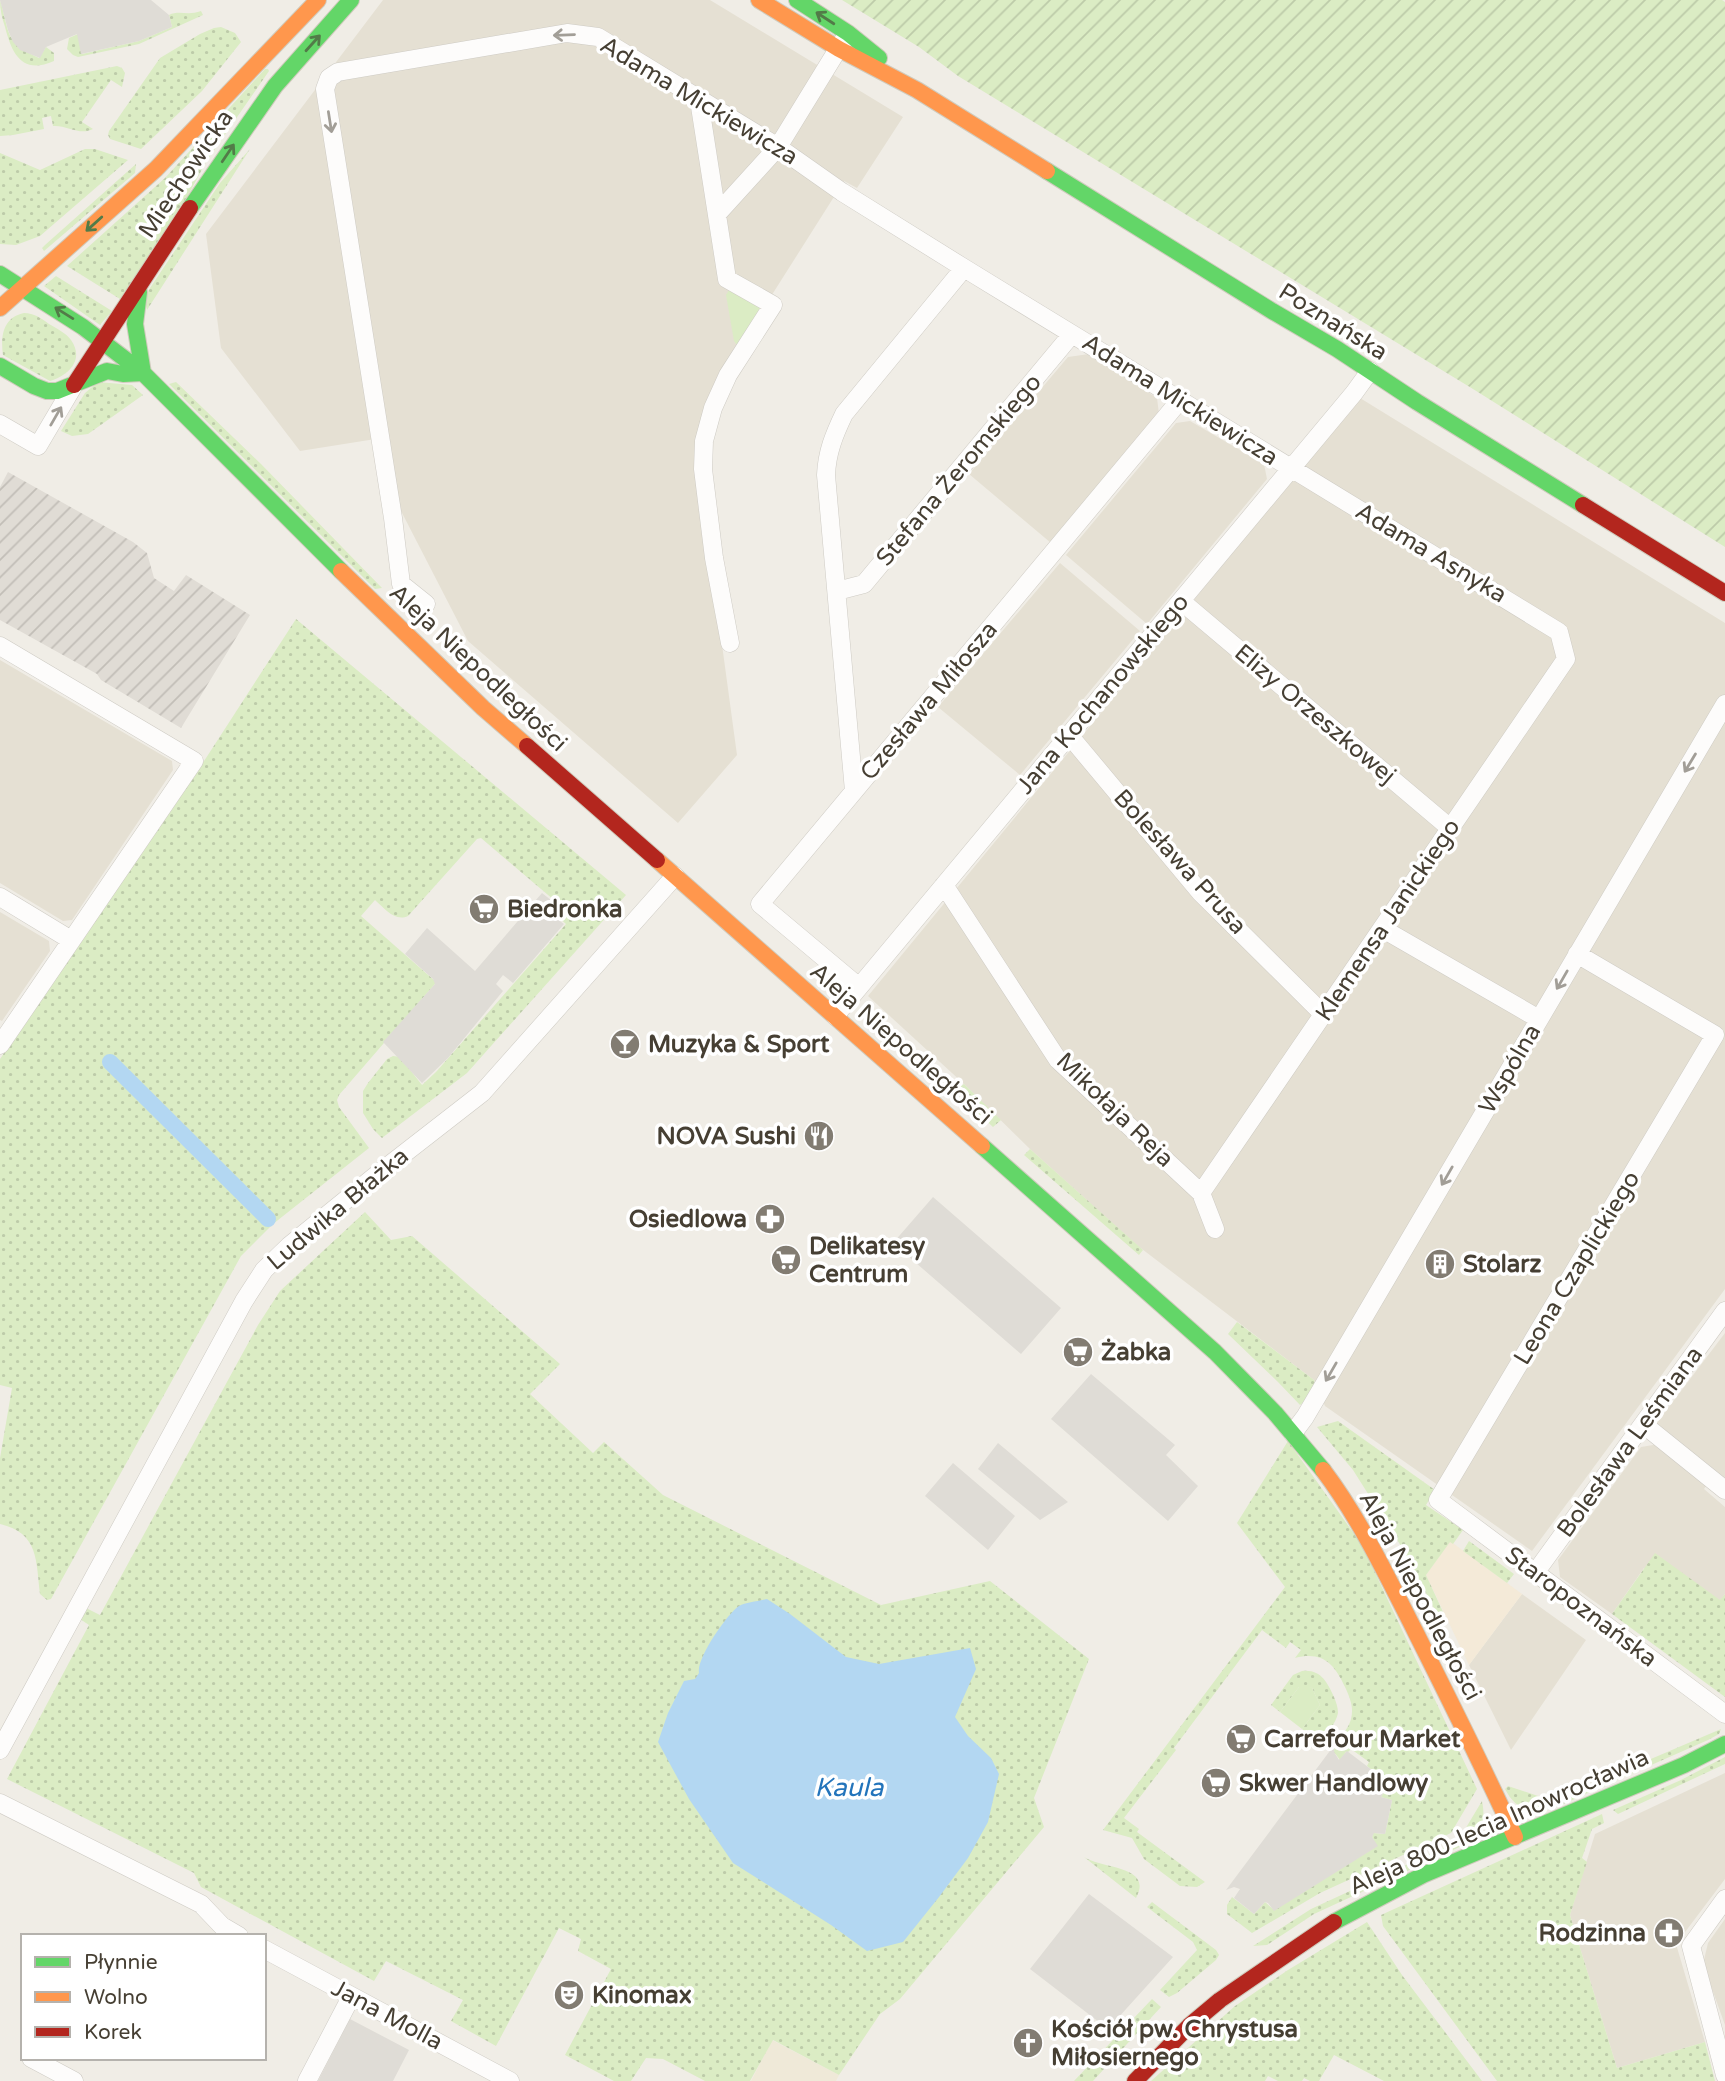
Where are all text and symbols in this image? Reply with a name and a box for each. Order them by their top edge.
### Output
one-way arrow [815,11,835,25]
one-way arrow [553,28,576,41]
street label: Adama Mickiewicza [595,31,803,171]
one-way arrow [305,34,321,52]
street label: Miechowicka [132,104,240,244]
one-way arrow [324,110,337,133]
one-way arrow [220,144,235,163]
one-way arrow [86,216,103,233]
street label: Poznańska [1273,277,1393,367]
one-way arrow [54,306,74,320]
street label: Adama Mickiewicza [1077,328,1283,472]
street label: Stefana Żeromskiego [870,368,1048,572]
one-way arrow [50,406,63,427]
street label: Adama Asnyka [1350,497,1512,609]
street label: Aleja Niepodległości [383,578,573,758]
street label: Jana Kochanowskiego [1011,588,1195,800]
street label: Czesława Miłosza [854,616,1004,786]
street label: Elizy Orzeszkowej [1228,638,1402,790]
one-way arrow [1683,753,1697,773]
street label: Bolesława Prusa [1107,784,1253,940]
street label: Klemensa Janickiego [1310,813,1466,1027]
supermarket icon: Biedronka [467,892,501,926]
place label: Biedronka [507,895,623,924]
street label: Aleja Niepodległości [804,957,998,1131]
one-way arrow [1555,969,1568,990]
street label: Wspólna [1473,1019,1547,1119]
bar icon: Muzyka & Sport [608,1027,642,1061]
place label: Muzyka & Sport [648,1030,830,1059]
street label: Mikołaja Reja [1050,1047,1180,1173]
restaurant icon: NOVA Sushi [802,1119,836,1153]
place label: NOVA Sushi [657,1122,796,1151]
street label: Ludwika Błażka [261,1141,415,1277]
one-way arrow [1439,1166,1453,1186]
street label: Leona Czaplickiego [1508,1166,1646,1370]
pharmacy icon: Osiedlowa [753,1202,787,1236]
place label: Osiedlowa [629,1205,747,1234]
place label: Delikatesy Centrum [809,1232,925,1289]
supermarket icon: Delikatesy Centrum [769,1243,803,1277]
building icon: Stolarz [1423,1247,1457,1281]
place label: Stolarz [1463,1250,1542,1279]
supermarket icon: Żabka [1061,1335,1095,1369]
place label: Żabka [1101,1338,1171,1367]
street label: Bolesława Leśmiana [1551,1341,1709,1543]
one-way arrow [1324,1362,1338,1382]
street label: Aleja Niepodległości [1353,1487,1487,1705]
street label: Staropoznańska [1499,1540,1663,1674]
supermarket icon: Carrefour Market [1224,1722,1258,1756]
place label: Carrefour Market [1264,1725,1461,1754]
street label: Aleja 800-lecia Inowrocławia [1345,1743,1653,1901]
supermarket icon: Skwer Handlowy [1199,1766,1233,1800]
place label: Skwer Handlowy [1239,1769,1428,1798]
water label: Kaula [815,1772,885,1803]
pharmacy icon: Rodzinna [1652,1916,1686,1950]
place label: Rodzinna [1539,1919,1646,1948]
legend [21,1934,266,2060]
text: Płynnie [84,1950,158,1975]
street label: Jana Molla [326,1974,448,2056]
theatre icon: Kinomax [552,1978,586,2012]
place label: Kinomax [592,1981,692,2010]
text: Wolno [84,1985,148,2010]
place label: Kościół pw. Chrystusa Miłosiernego [1051,2015,1298,2072]
text: Korek [84,2020,142,2045]
church icon: Kościół pw. Chrystusa Miłosiernego [1011,2026,1045,2060]

